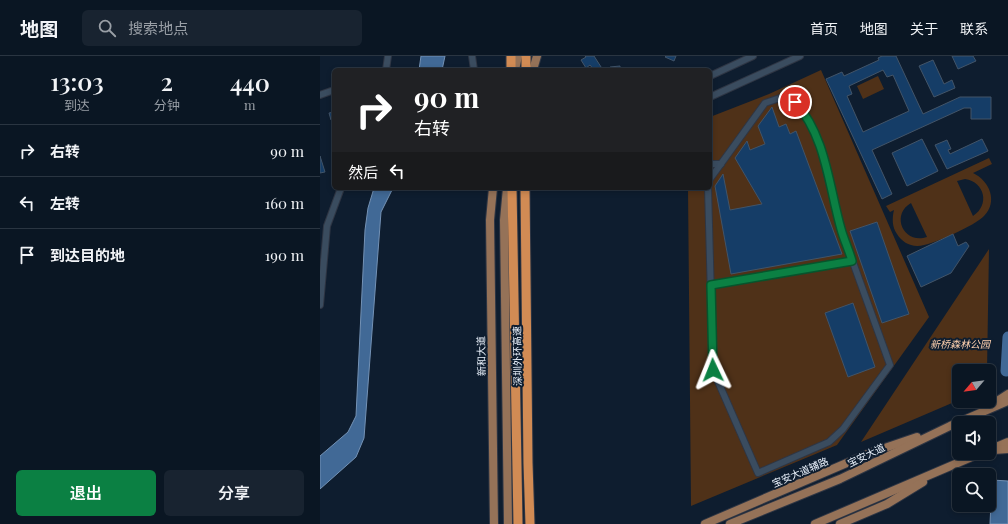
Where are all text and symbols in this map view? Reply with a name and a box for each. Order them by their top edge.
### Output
search box [82,10,362,46]
text: 地图 [20,15,58,41]
icon: search [96,17,118,39]
text: 搜索地点 [128,18,188,38]
text: 首页 [810,19,838,38]
text: 地图 [860,19,888,38]
text: 关于 [910,19,938,38]
text: 联系 [960,19,988,38]
text: 13:03 [50,65,104,97]
text: 2 [161,65,173,97]
text: 440 [230,66,270,98]
text: 90 m [414,78,479,115]
icon: right [348,84,400,136]
pin [778,85,812,119]
icon: arrive [784,91,806,113]
text: 到达 [64,96,90,113]
text: 分钟 [154,96,180,113]
text: m [244,96,256,113]
text: 右转 [414,116,450,140]
icon: right [16,140,38,162]
text: 右转 [50,141,80,161]
text: 90 m [270,141,304,161]
icon: left [386,160,408,182]
text: 然后 [348,162,378,182]
icon: left [16,192,38,214]
text: 左转 [50,193,80,213]
text: 160 m [265,193,304,213]
icon: arrive [16,244,38,266]
text: 到达目的地 [50,245,125,265]
text: 190 m [265,245,304,265]
street label: 深圳外环高速 [509,326,525,386]
street label: 新和大道 [474,336,488,376]
park label: 新桥森林公园 [930,337,992,351]
position arrow [692,349,734,391]
north arrow [952,364,996,408]
map controls [952,364,996,512]
button: sound [952,416,996,460]
street label: 宝安大道 [845,440,887,470]
street label: 宝安大道辅路 [770,454,830,490]
button: search [952,468,996,512]
button: 退出 [16,470,156,516]
button: 分享 [164,470,304,516]

